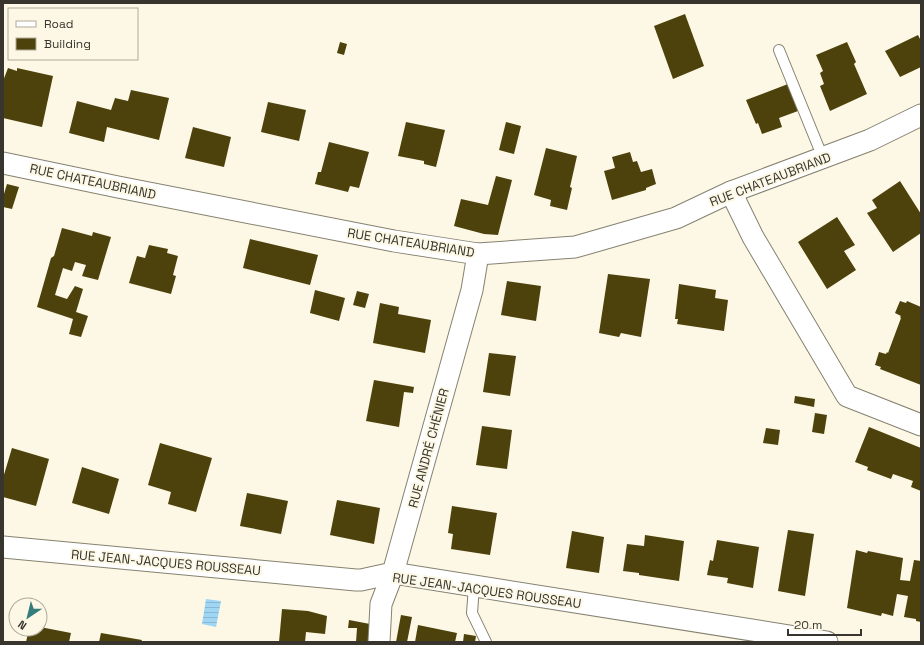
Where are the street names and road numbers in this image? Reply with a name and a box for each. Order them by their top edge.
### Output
street label: RUE CHATEAUBRIAND [707,148,833,210]
street label: RUE CHATEAUBRIAND [28,160,158,203]
street label: RUE CHATEAUBRIAND [346,224,476,261]
street label: RUE ANDRÉ CHÉNIER [404,386,453,510]
street label: RUE JEAN-JACQUES ROUSSEAU [70,546,262,579]
street label: RUE JEAN-JACQUES ROUSSEAU [391,569,582,612]

